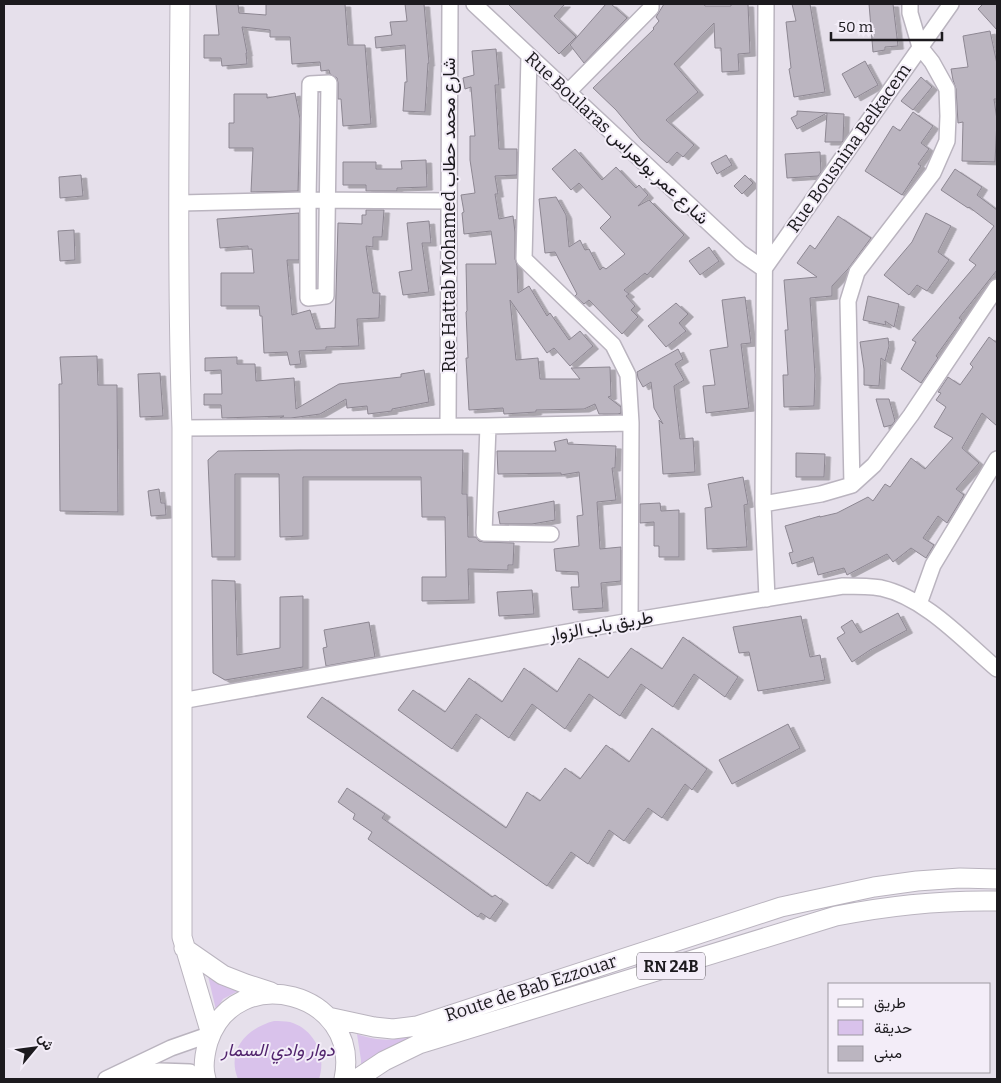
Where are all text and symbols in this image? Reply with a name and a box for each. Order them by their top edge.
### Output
scale bar [831,10,942,42]
text: 50 m [838,18,874,36]
street label: Rue Boularas شارع عمر بولعراس [520,47,713,230]
street label: Rue Hattab Mohamed شارع محمد حطاب [438,58,461,373]
street label: Rue Bousnina Belkacem [782,59,916,237]
street label: طريق باب الزوار [546,606,655,646]
street label: Route de Bab Ezzouar [442,950,620,1026]
road number: RN 24B [637,952,705,979]
legend [828,983,991,1073]
text: طريق [874,994,906,1013]
text: حديقة [874,1019,912,1037]
north arrow [10,1023,60,1073]
text: ش [34,1030,58,1054]
park label: دوار وادي السمار [220,1039,335,1065]
text: مبنى [874,1044,902,1063]

